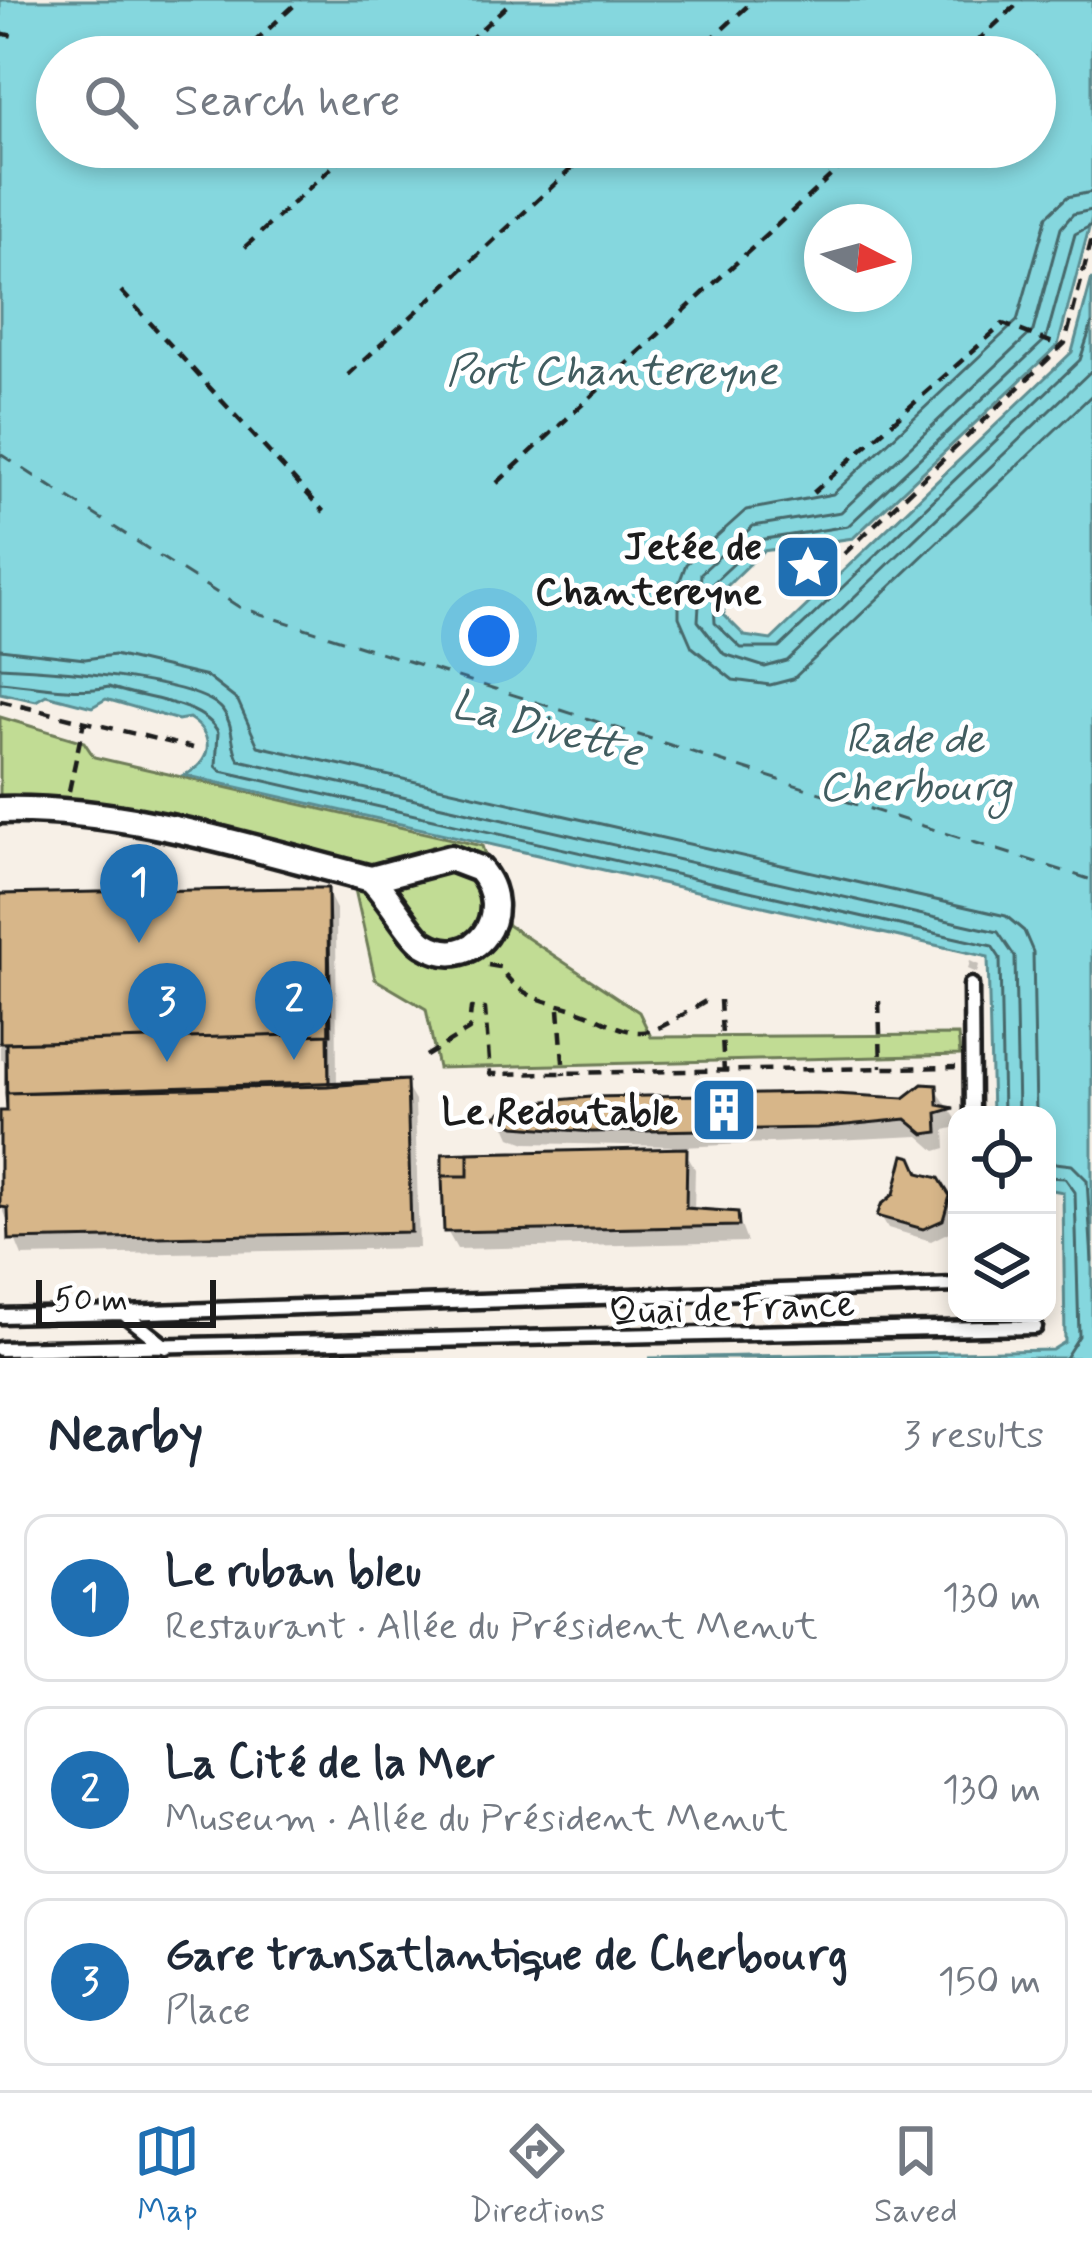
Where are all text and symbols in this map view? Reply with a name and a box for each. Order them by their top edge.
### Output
search box [36,36,1056,168]
icon: search [78,69,144,135]
text: Search here [174,73,401,132]
north arrow [804,204,912,312]
water label: Port Chantereyne [447,345,779,400]
place label: Jetée de Chantereyne [535,523,762,619]
place icon: Jetée de Chantereyne [773,532,843,602]
your location [459,606,519,666]
water label: La Divette [446,678,650,782]
water label: Rade de Cherbourg [819,713,1014,820]
pin: 1 [100,844,178,943]
pin: 2 [255,961,333,1060]
pin: 3 [128,963,206,1062]
building icon: Le Redoutable [689,1075,759,1145]
place label: Le Redoutable [442,1088,678,1139]
map controls [948,1106,1056,1322]
button: locate [948,1106,1056,1214]
button: layers [948,1214,1056,1322]
scale bar [36,1274,216,1327]
text: 50 m [54,1279,128,1323]
street label: Quai de France [608,1280,856,1339]
text: Nearby [48,1403,203,1469]
text: 3 results [903,1411,1044,1462]
text: Le ruban bleu [165,1543,421,1602]
text: 1 [81,1573,99,1624]
text: 130 m [942,1573,1041,1624]
text: Restaurant · Allée du Président Menut [165,1602,818,1653]
text: La Cité de la Mer [165,1735,495,1794]
text: 2 [80,1765,100,1816]
text: 130 m [942,1765,1041,1816]
text: Museum · Allée du Président Menut [165,1794,788,1845]
text: Gare transatlantique de Cherbourg [165,1927,848,1986]
text: 3 [81,1957,99,2008]
text: 150 m [938,1957,1041,2008]
text: Place [165,1986,251,2037]
tab: Map [134,2118,200,2234]
tab: Directions [469,2118,605,2234]
tab: Saved [874,2118,958,2234]

